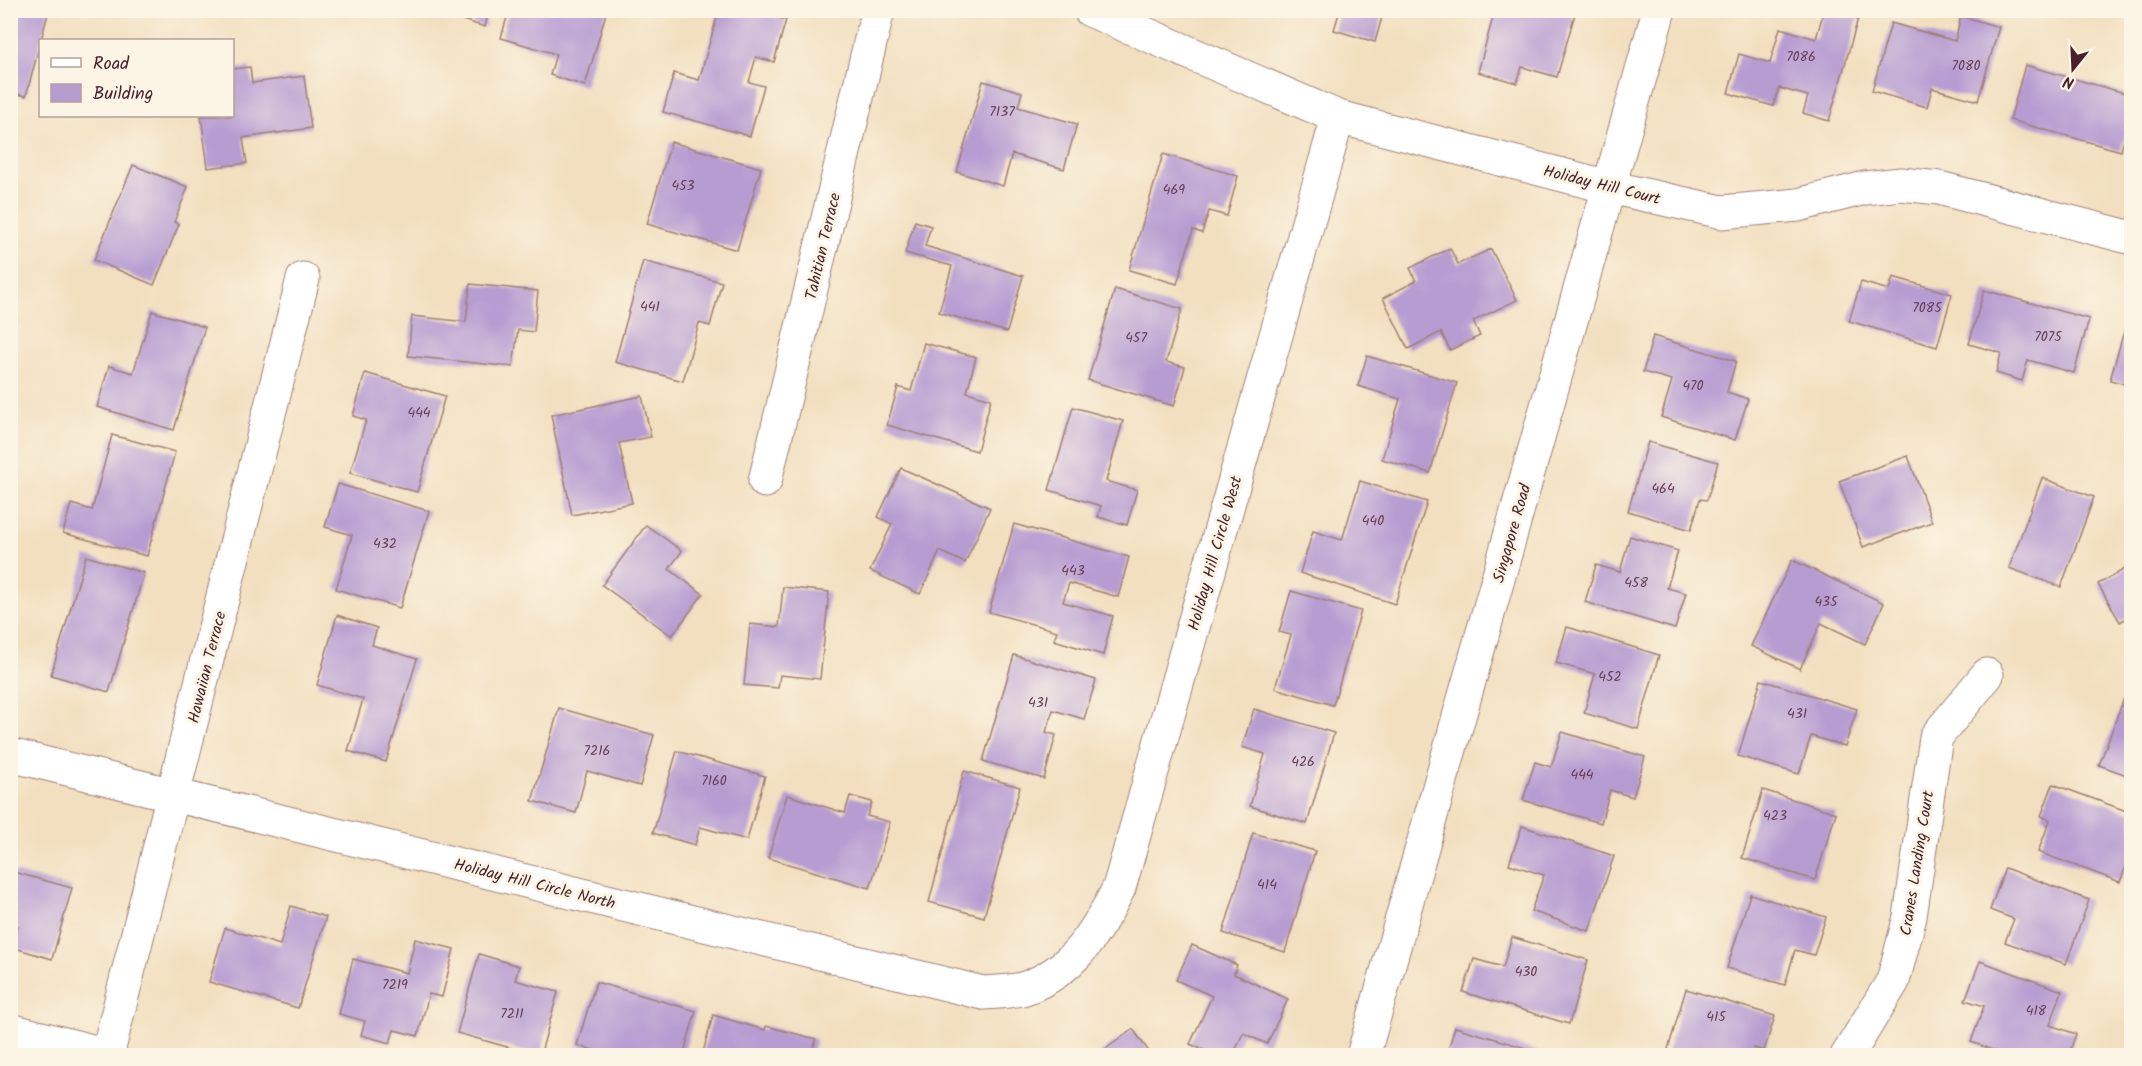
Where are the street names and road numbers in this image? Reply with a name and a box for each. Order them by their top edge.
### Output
street label: Holiday Hill Court [1540,159,1664,212]
street label: Tahitian Terrace [799,190,848,302]
street label: Holiday Hill Circle West [1181,472,1250,634]
street label: Singapore Road [1486,480,1539,586]
street label: Hawaiian Terrace [181,609,233,726]
street label: Cranes Landing Court [1894,788,1941,938]
street label: Holiday Hill Circle North [451,852,618,917]

